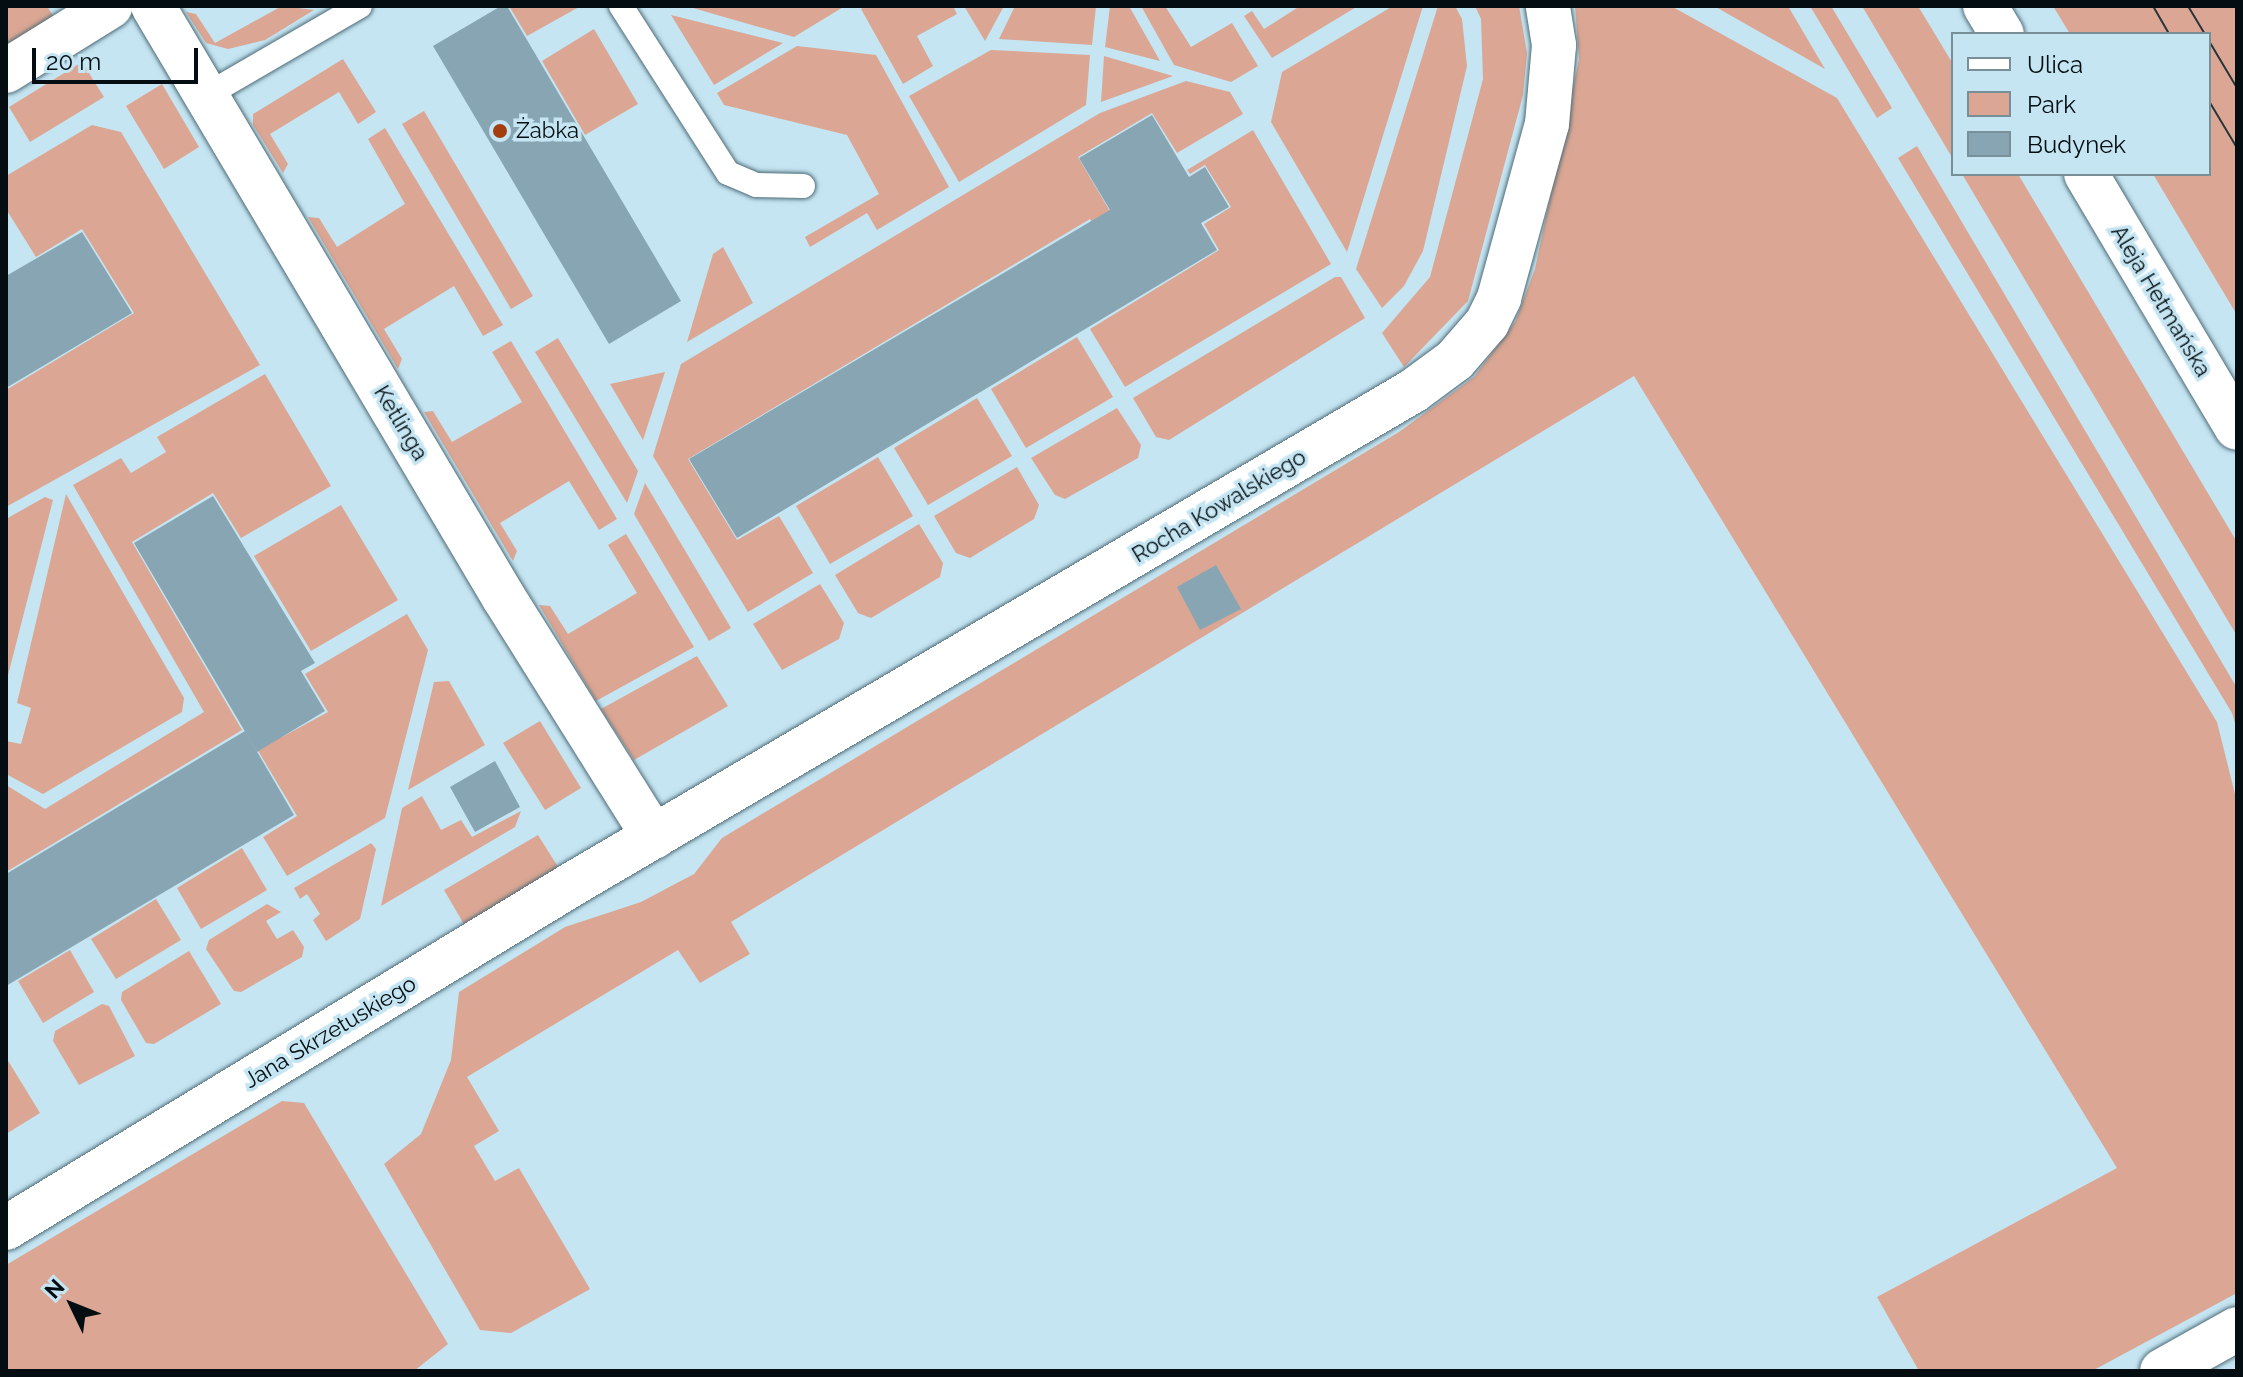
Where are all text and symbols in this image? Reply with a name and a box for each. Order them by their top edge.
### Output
scale bar [36,32,202,82]
legend [1951,32,2211,176]
text: 20 m [46,47,101,76]
text: Ulica [2027,50,2083,79]
text: Park [2027,90,2076,119]
place label: Żabka [516,118,579,144]
marker: Żabka [491,122,509,140]
text: Budynek [2027,130,2126,159]
street label: Aleja Hetmańska [2105,221,2217,381]
street label: Ketlinga [368,381,434,465]
street label: Rocha Kowalskiego [1127,444,1311,568]
street label: Jana Skrzetuskiego [239,970,421,1094]
north arrow [32,1265,112,1345]
text: N [39,1274,70,1304]

